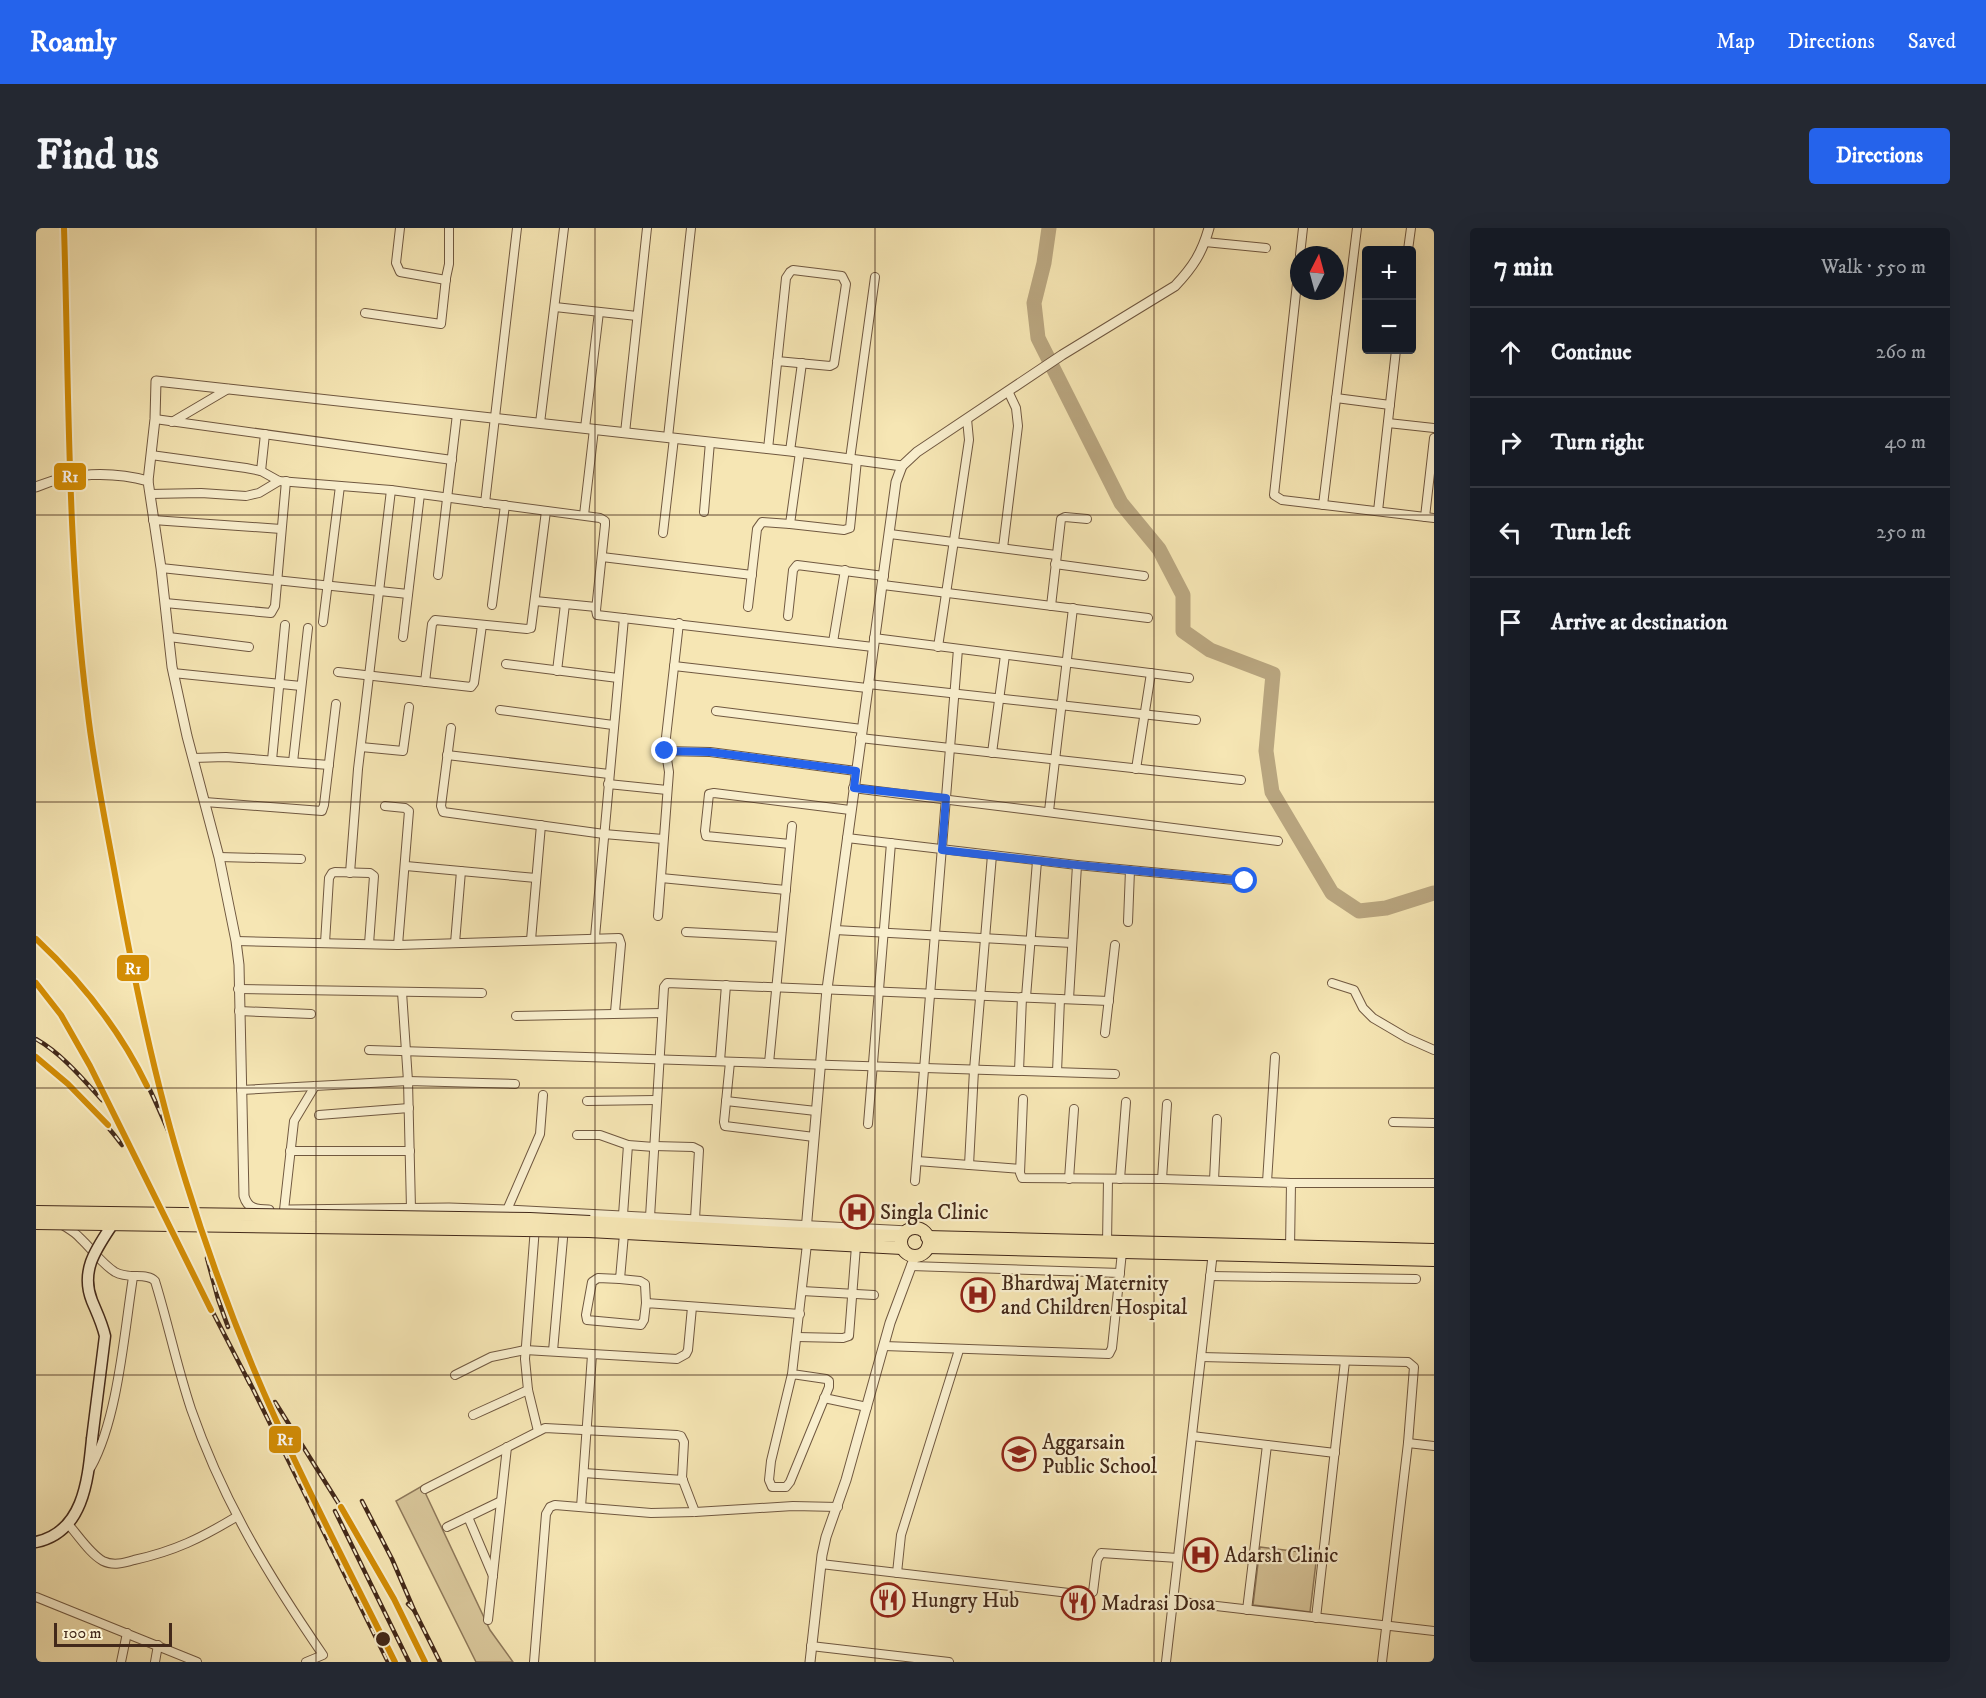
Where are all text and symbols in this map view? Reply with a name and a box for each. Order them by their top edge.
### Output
text: Roamly [30,25,116,60]
text: Map [1716,29,1755,55]
text: Directions [1788,29,1875,55]
text: Saved [1908,29,1956,55]
button: Directions [1809,128,1950,184]
text: Find us [36,130,159,182]
north arrow [1290,246,1344,300]
map controls [1362,246,1416,354]
button: + [1362,246,1416,300]
text: 7 min [1494,251,1553,284]
text: Walk · 550 m [1821,255,1926,280]
button: − [1362,300,1416,354]
icon: ahead [1494,336,1527,369]
text: Continue [1551,339,1632,366]
text: 260 m [1876,340,1926,365]
icon: right [1494,426,1527,459]
text: Turn right [1551,429,1644,456]
text: 40 m [1884,430,1926,455]
line badge: R1 [53,462,87,491]
text: R1 [62,467,78,487]
icon: left [1494,516,1527,549]
text: Turn left [1551,519,1631,546]
text: 250 m [1876,520,1926,545]
icon: arrive [1494,606,1527,639]
text: Arrive at destination [1551,609,1728,636]
route end [651,737,677,763]
route start [1231,867,1257,893]
line badge: R1 [116,954,150,982]
text: R1 [125,959,141,979]
hospital icon: Singla Clinic [839,1194,875,1230]
place label: Singla Clinic [880,1200,988,1226]
place label: Bhardwaj Maternity and Children Hospital [1001,1271,1188,1321]
hospital icon: Bhardwaj Maternity and Children Hospital [960,1277,996,1313]
line badge: R1 [268,1425,302,1454]
text: R1 [277,1430,293,1450]
place label: Aggarsain Public School [1042,1430,1158,1480]
school or university icon: Aggarsain Public School [1001,1436,1037,1472]
hospital icon: Adarsh Clinic [1183,1537,1219,1573]
place label: Adarsh Clinic [1224,1543,1338,1569]
restaurant icon: Hungry Hub [870,1582,906,1618]
restaurant icon: Madrasi Dosa [1060,1585,1096,1621]
place label: Hungry Hub [911,1588,1019,1614]
place label: Madrasi Dosa [1101,1591,1215,1617]
scale bar [54,1620,172,1648]
text: 100 m [63,1623,102,1643]
unlabelled marker [374,1630,392,1648]

